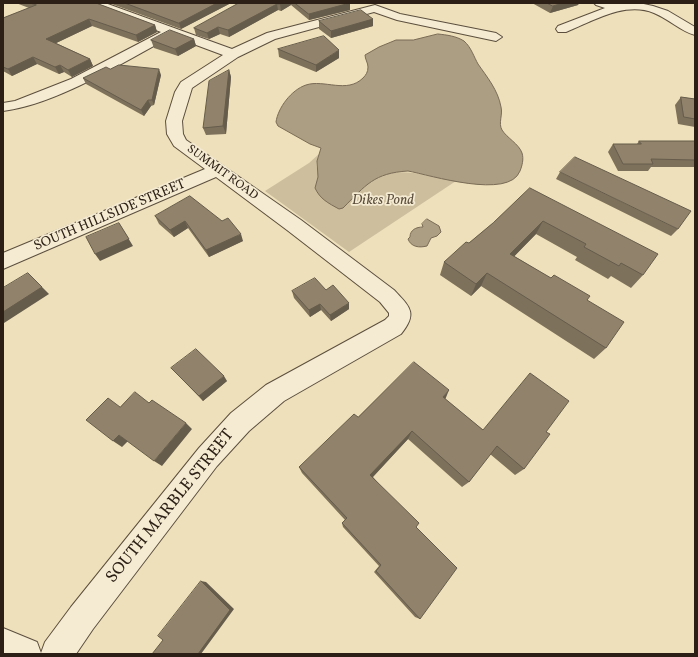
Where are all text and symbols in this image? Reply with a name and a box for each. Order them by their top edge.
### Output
street label: SUMMIT ROAD [184,142,260,204]
street label: SOUTH HILLSIDE STREET [32,176,188,256]
park label: Dikes Pond [352,193,414,209]
street label: SOUTH MARBLE STREET [103,426,239,588]

